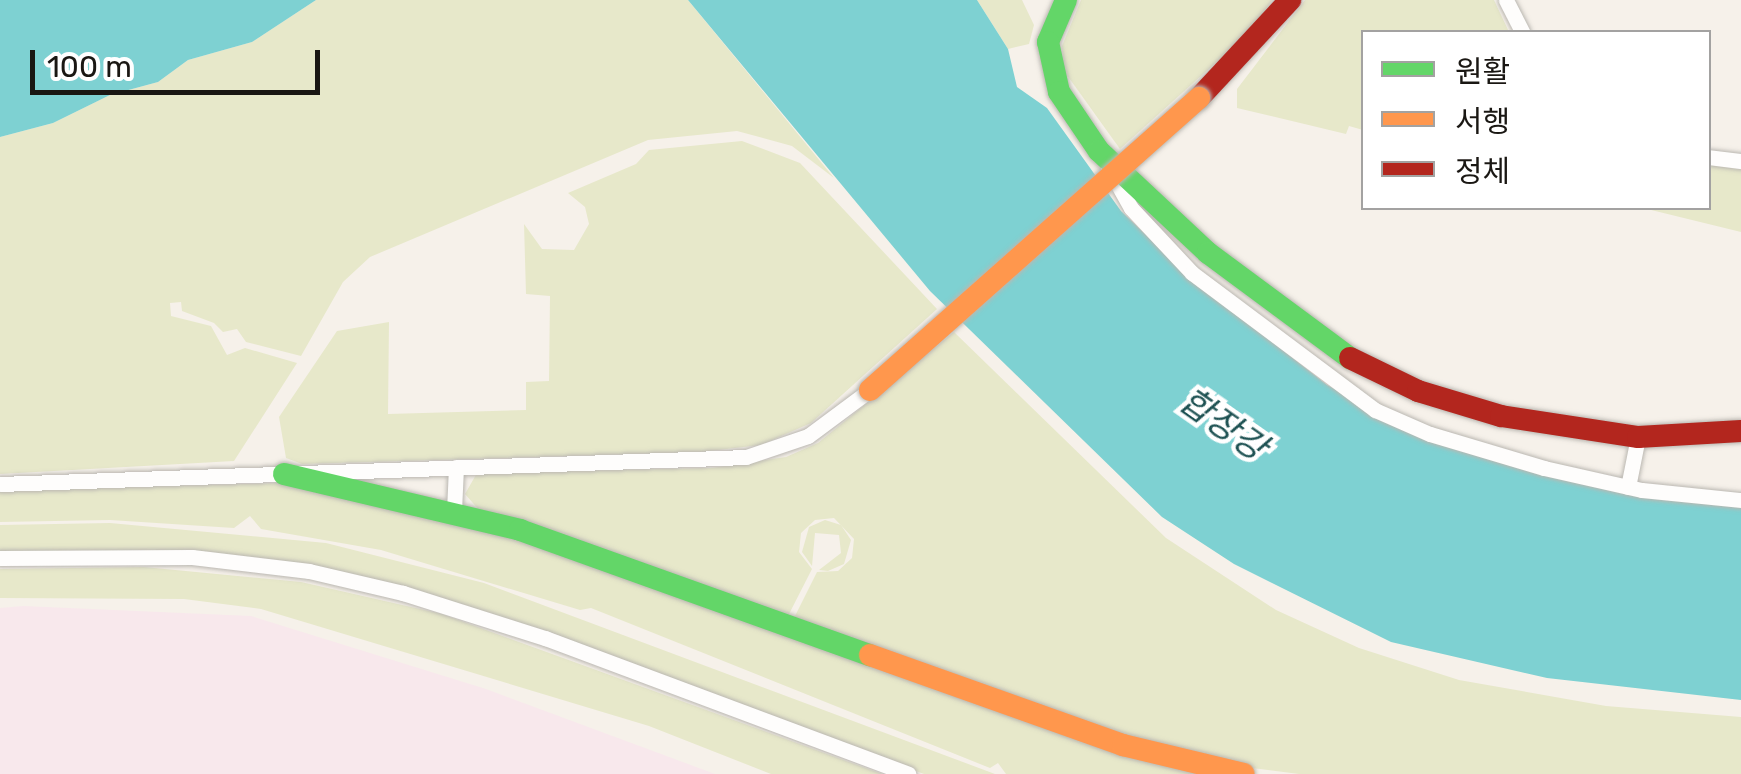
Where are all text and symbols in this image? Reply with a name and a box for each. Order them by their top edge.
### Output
scale bar [35,30,325,92]
legend [1361,30,1711,210]
text: 100 m [47,49,132,85]
text: 원활 [1455,54,1510,90]
text: 서행 [1455,104,1510,140]
text: 정체 [1455,154,1510,190]
water label: 합장강 [1171,379,1275,469]

